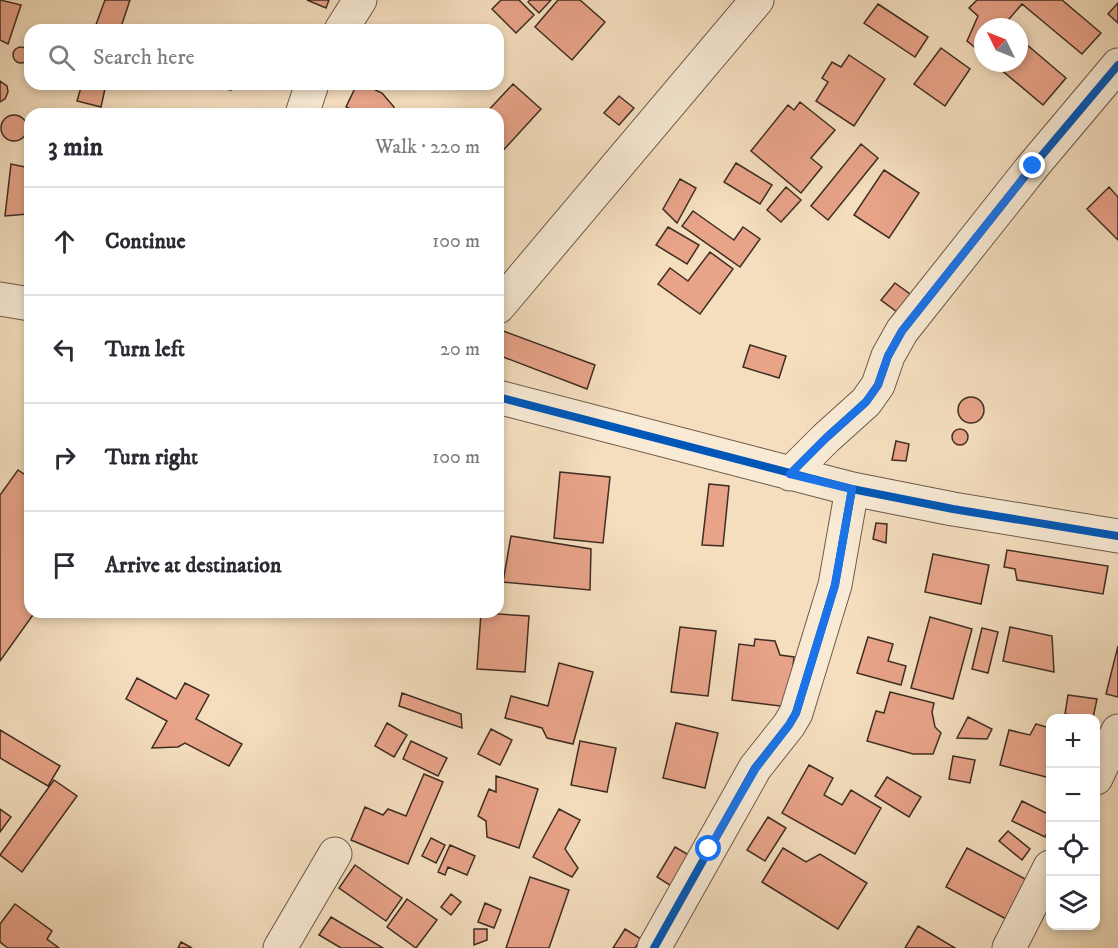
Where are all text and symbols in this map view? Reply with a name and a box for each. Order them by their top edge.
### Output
north arrow [974,18,1028,72]
search box [24,24,504,90]
icon: search [45,41,78,74]
text: Search here [93,44,195,71]
text: 3 min [48,131,103,164]
text: Walk · 220 m [375,135,480,160]
route end [1019,152,1045,178]
icon: ahead [48,225,81,258]
text: Continue [105,228,186,255]
text: 100 m [432,229,480,254]
icon: left [48,333,81,366]
text: Turn left [105,336,185,363]
text: 20 m [440,337,480,362]
icon: right [48,441,81,474]
text: Turn right [105,444,198,471]
text: 100 m [432,445,480,470]
icon: arrive [48,549,81,582]
text: Arrive at destination [105,552,282,579]
map controls [1046,714,1100,930]
button: + [1046,714,1100,768]
button: − [1046,768,1100,822]
button: locate [1046,822,1100,876]
route start [695,835,721,861]
button: layers [1046,876,1100,930]

